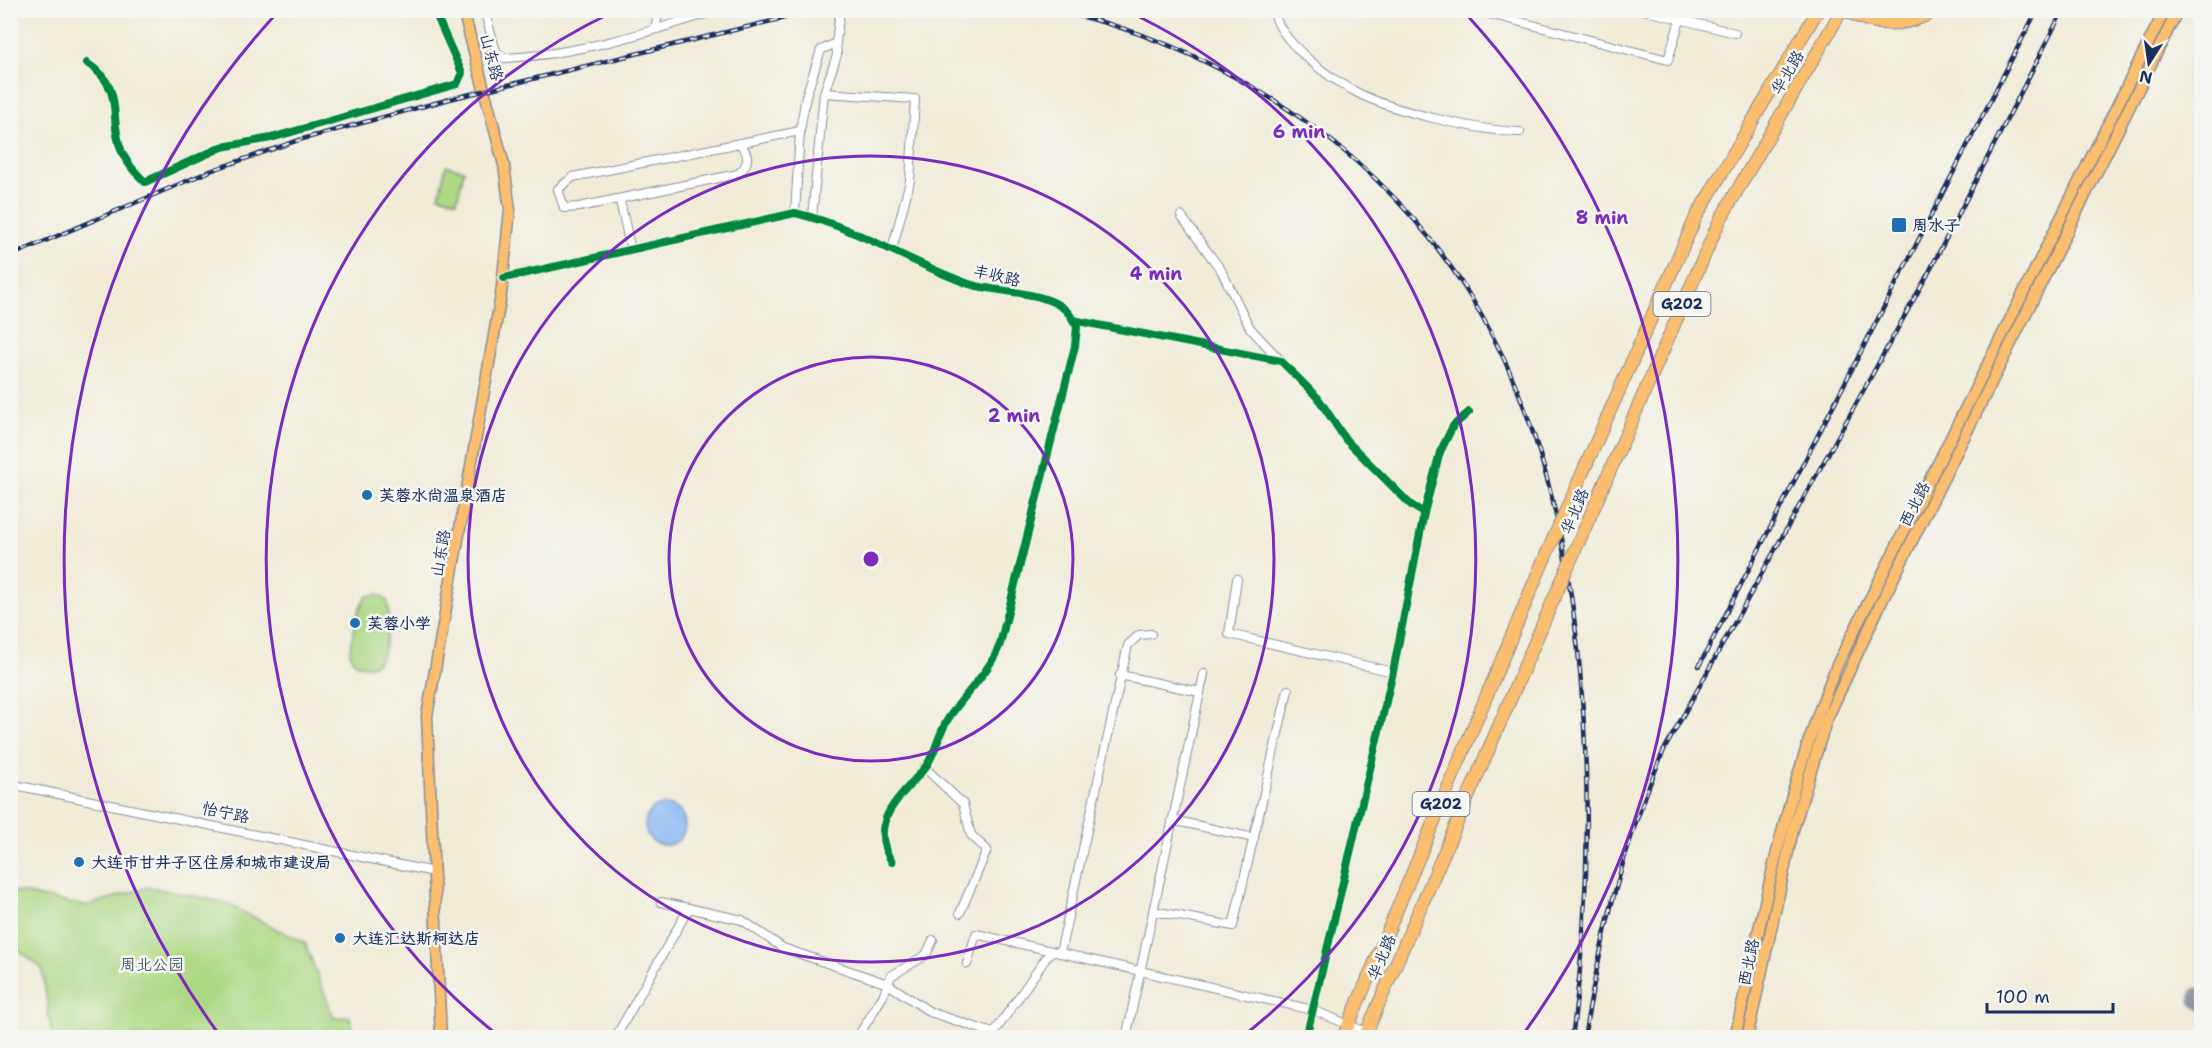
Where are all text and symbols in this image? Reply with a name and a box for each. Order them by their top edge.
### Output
street label: 山东路 [475,31,508,83]
north arrow [2119,33,2179,93]
street label: 华北路 [1766,46,1809,98]
text: N [2138,66,2154,89]
text: 6 min [1273,120,1325,144]
text: 8 min [1576,206,1628,230]
place label: 周水子 [1912,215,1960,236]
marker: 周水子 [1890,216,1908,234]
street label: 丰收路 [971,260,1023,291]
text: 4 min [1130,262,1182,286]
road number: G202 [1654,292,1710,316]
text: 2 min [988,404,1040,428]
street label: 西北路 [1894,478,1935,530]
place label: 芙蓉水尚温泉酒店 [379,485,507,506]
street label: 华北路 [1555,485,1594,537]
marker: 芙蓉水尚温泉酒店 [360,488,374,502]
street label: 山东路 [426,528,455,579]
centre of rings [861,549,881,569]
place label: 芙蓉小学 [367,613,431,634]
marker: 芙蓉小学 [348,616,362,630]
road number: G202 [1412,792,1470,816]
street label: 怡宁路 [200,797,252,828]
place label: 大连市甘井子区住房和城市建设局 [91,852,331,873]
marker: 大连市甘井子区住房和城市建设局 [72,855,86,869]
place label: 大连汇达斯柯达店 [352,928,480,949]
marker: 大连汇达斯柯达店 [333,931,347,945]
street label: 华北路 [1362,931,1401,983]
street label: 西北路 [1733,936,1764,988]
park label: 周北公园 [120,954,184,975]
scale bar [1987,976,2113,1014]
text: 100 m [1996,985,2050,1009]

